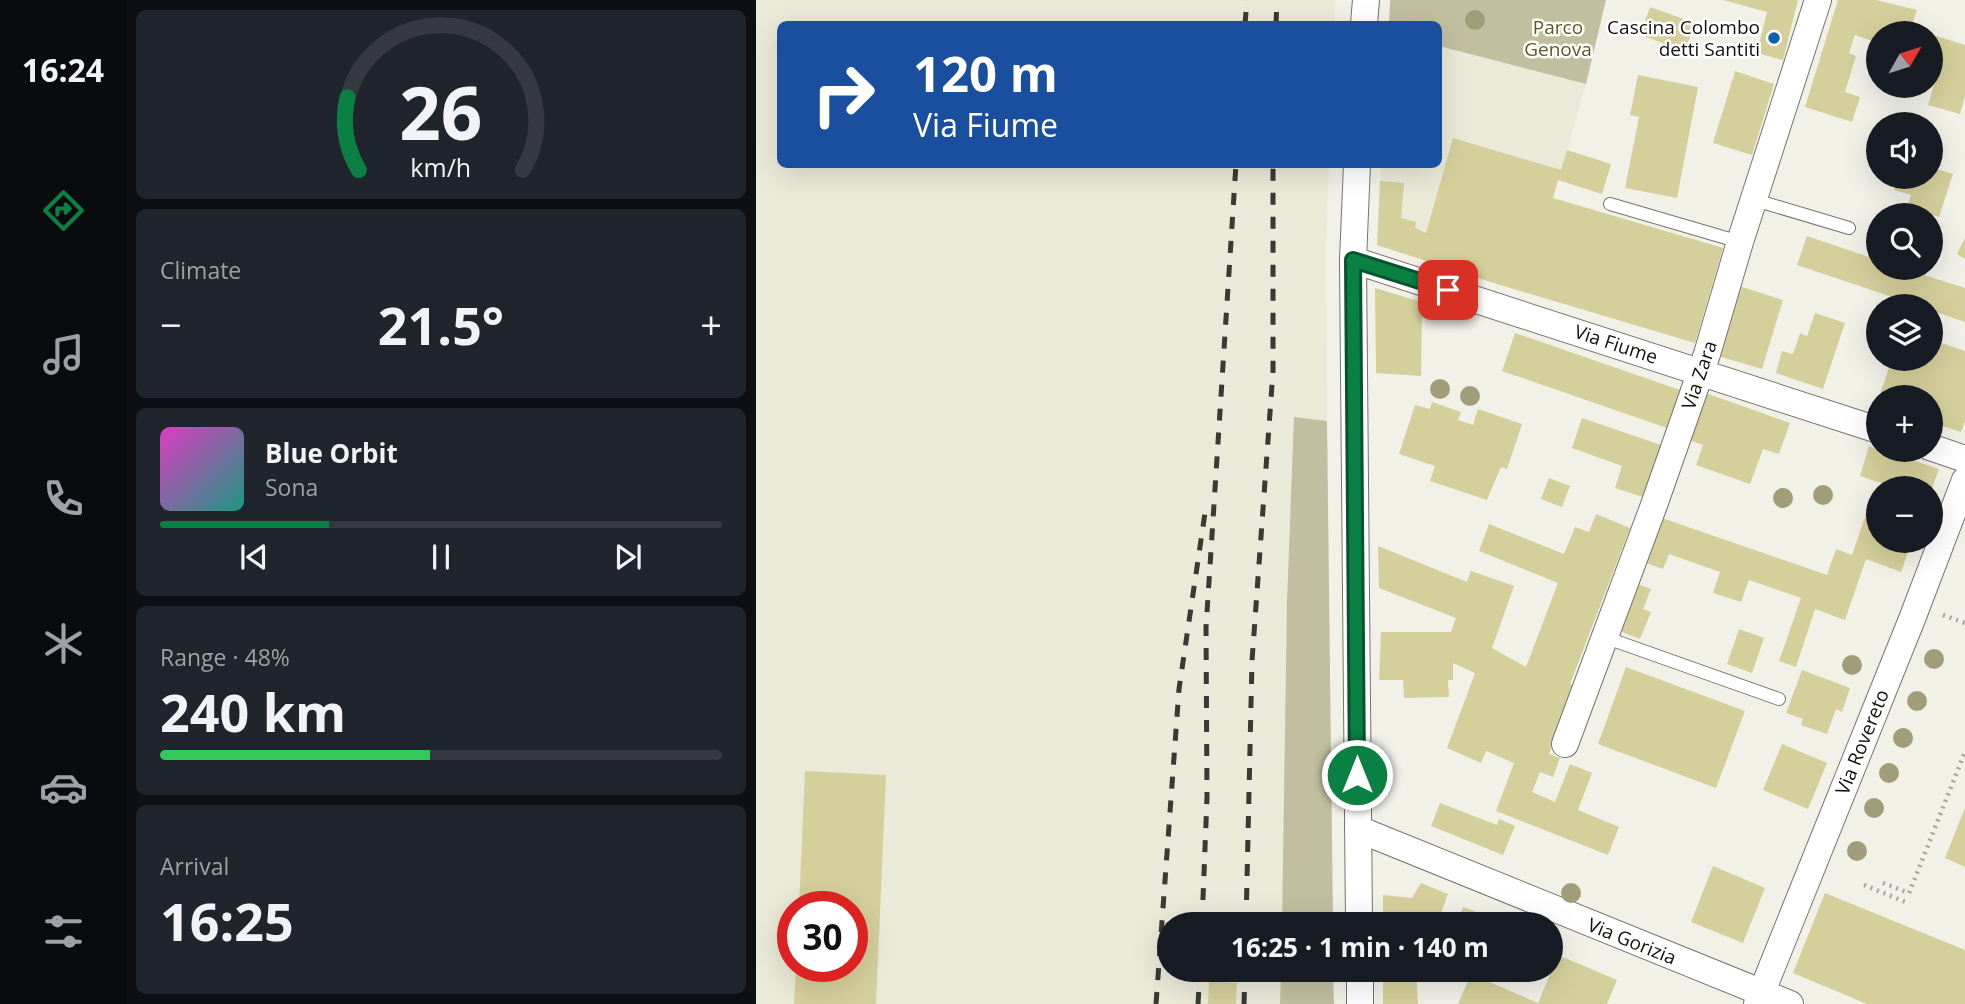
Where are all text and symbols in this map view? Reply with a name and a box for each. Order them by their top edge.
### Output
park label: Parco Genova [1524,14,1592,62]
place label: Cascina Colombo detti Santiti [1607,14,1760,62]
north arrow [1866,21,1942,98]
map controls [1866,21,1943,553]
marker: Cascina Colombo detti Santiti [1766,30,1782,46]
text: 120 m [913,40,1058,106]
text: 16:24 [22,48,104,91]
icon: right [798,49,889,140]
text: 26 [399,63,483,162]
text: Via Fiume [913,103,1058,146]
button: sound [1866,112,1943,189]
text: km/h [411,150,471,184]
icon: directions [39,186,88,235]
button: search [1866,203,1943,280]
text: Climate [160,254,241,286]
pin [1418,260,1478,320]
icon: arrive [1429,271,1467,309]
text: 21.5° [378,289,504,360]
button: layers [1866,294,1943,371]
text: − [160,298,182,350]
text: + [700,298,722,350]
street label: Via Fiume [1571,318,1661,370]
icon: music [39,330,88,379]
street label: Via Zara [1675,337,1723,413]
button: + [1866,385,1943,462]
text: Blue Orbit [265,435,398,471]
text: Sona [265,471,318,503]
icon: phone [39,474,88,523]
button: − [1866,476,1943,553]
icon: previous [235,538,273,576]
icon: pause [422,538,460,576]
icon: next [609,538,647,576]
icon: climate [39,619,88,668]
text: Range · 48% [160,641,290,673]
text: 240 km [160,676,346,747]
street label: Via Rovereto [1829,685,1895,799]
position arrow [1320,738,1394,812]
icon: car [39,763,88,812]
text: Arrival [160,850,229,882]
text: 16:25 [160,885,294,956]
speed limit sign: 30 [777,891,868,982]
icon: filters [39,907,88,956]
street label: Via Gorizia [1584,911,1680,971]
text: 16:25 · 1 min · 140 m [1231,929,1489,965]

